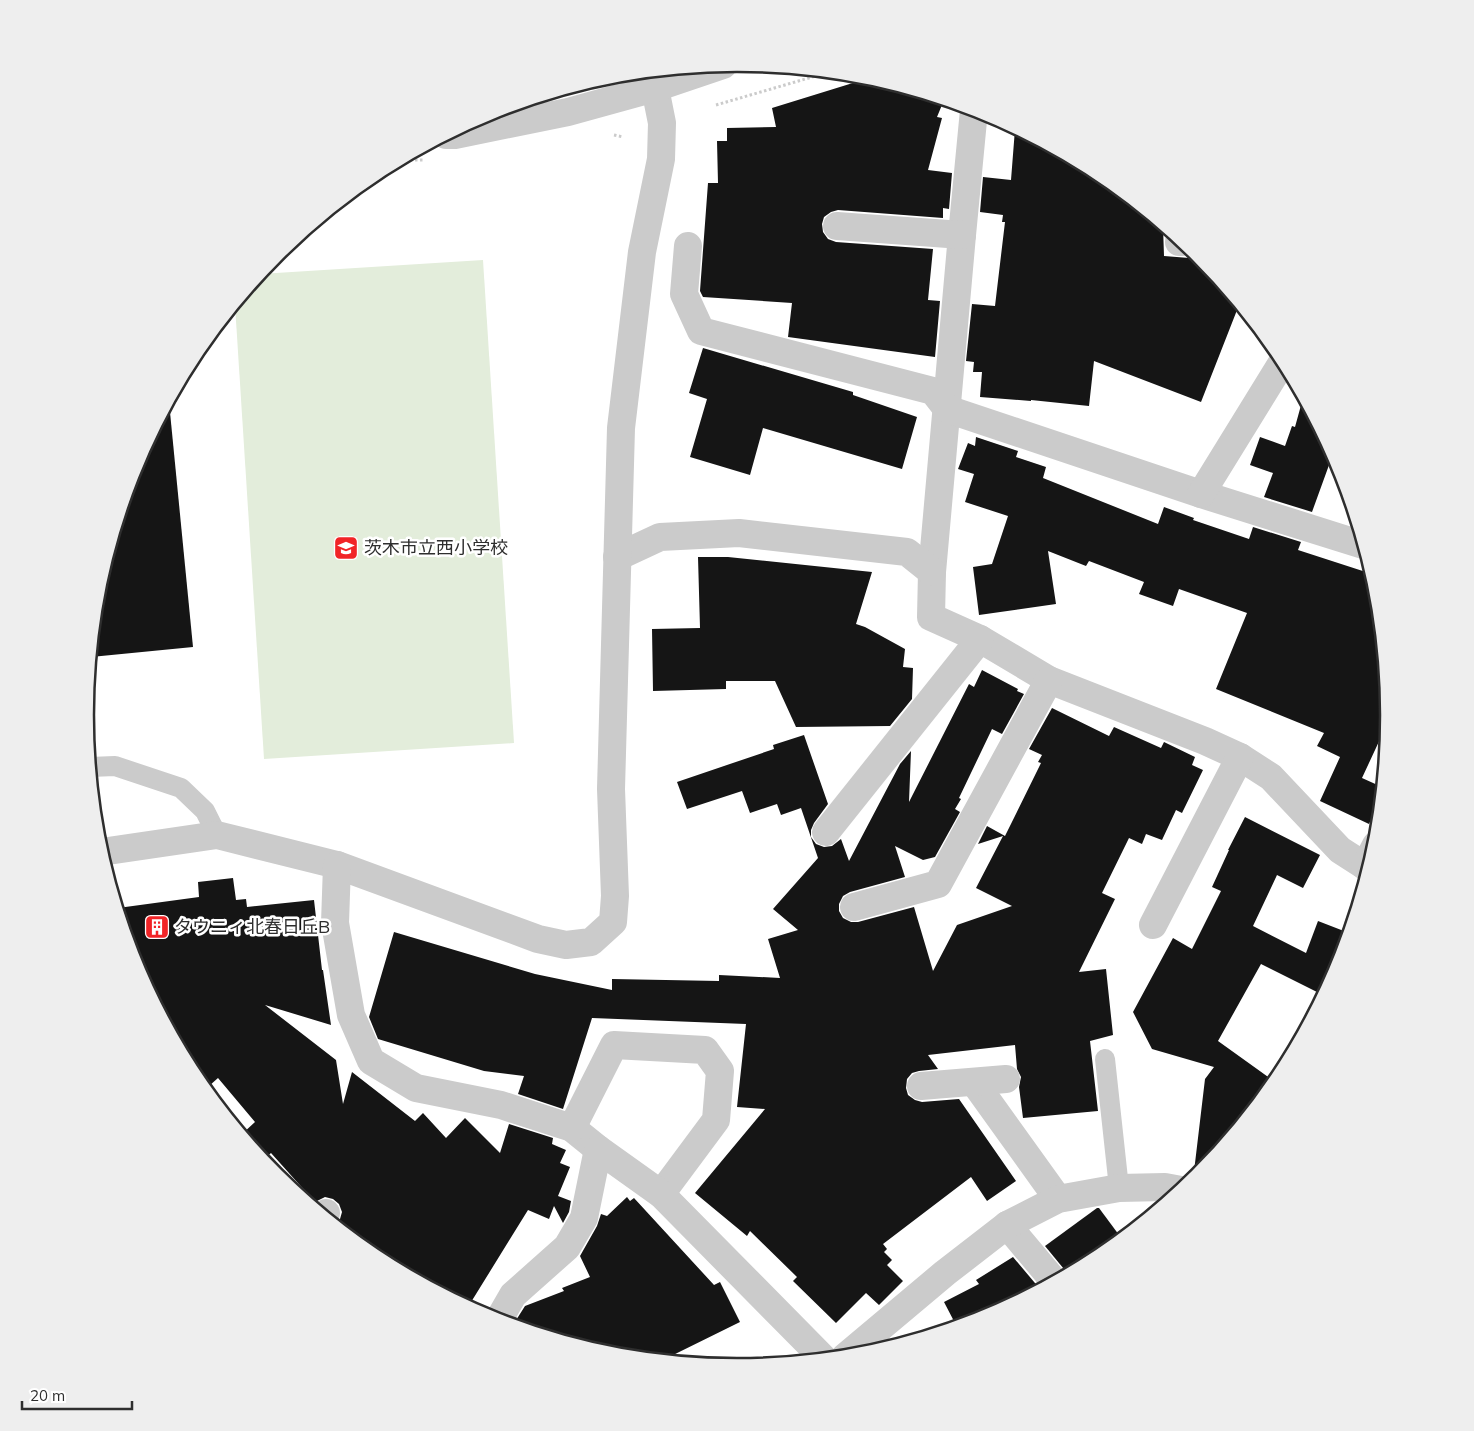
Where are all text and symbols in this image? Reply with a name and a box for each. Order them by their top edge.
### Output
school or university icon: 茨木市立西小学校 [333,535,359,561]
place label: 茨木市立西小学校 [364,536,508,559]
building icon: タウニィ北春日丘B [144,914,170,940]
place label: タウニィ北春日丘B [174,915,330,938]
scale bar [22,1378,132,1410]
text: 20 m [30,1386,65,1405]

